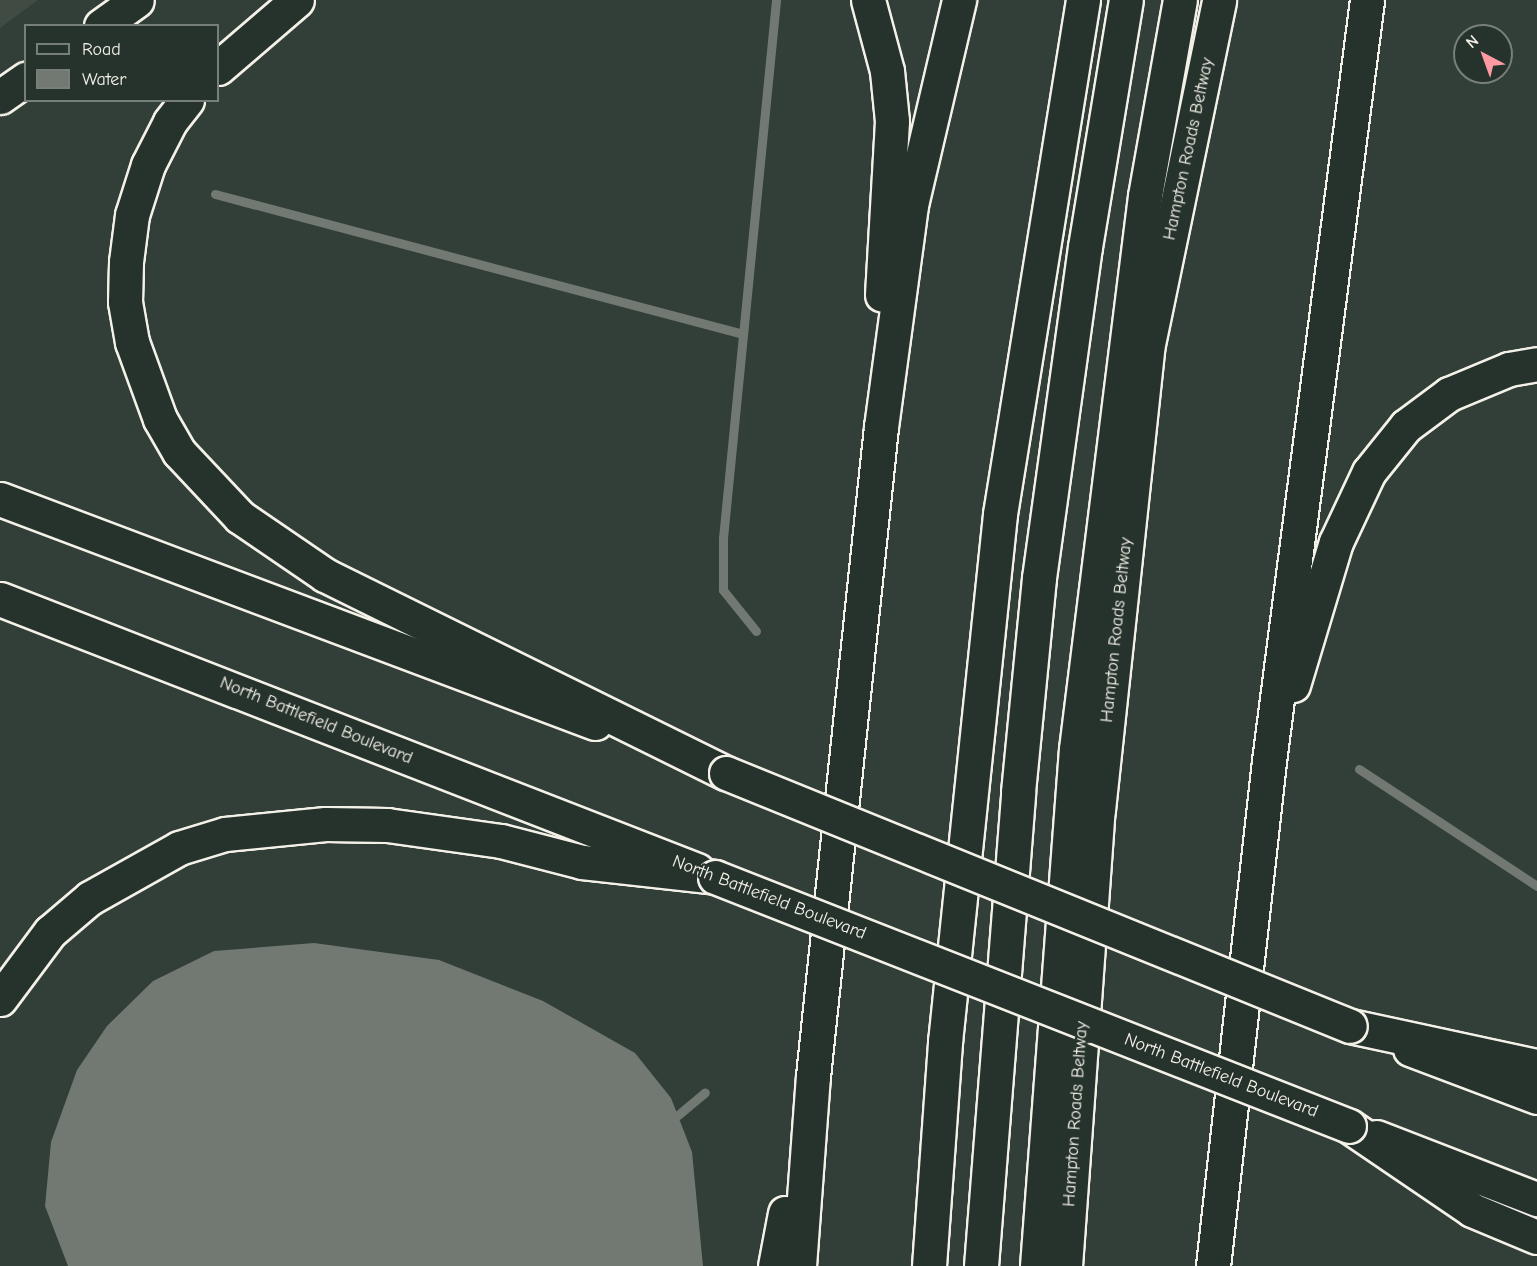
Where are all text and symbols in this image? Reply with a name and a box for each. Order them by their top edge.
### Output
legend [24,24,219,102]
north arrow [1453,24,1513,84]
text: N [1463,32,1482,52]
text: Road [82,39,121,60]
street label: Hampton Roads Beltway [1159,56,1219,242]
text: Water [82,69,126,90]
street label: Hampton Roads Beltway [1097,536,1137,724]
street label: North Battlefield Boulevard [216,672,416,770]
street label: North Battlefield Boulevard [669,851,869,945]
street label: Hampton Roads Beltway [1059,1020,1093,1208]
street label: North Battlefield Boulevard [1121,1029,1321,1123]

